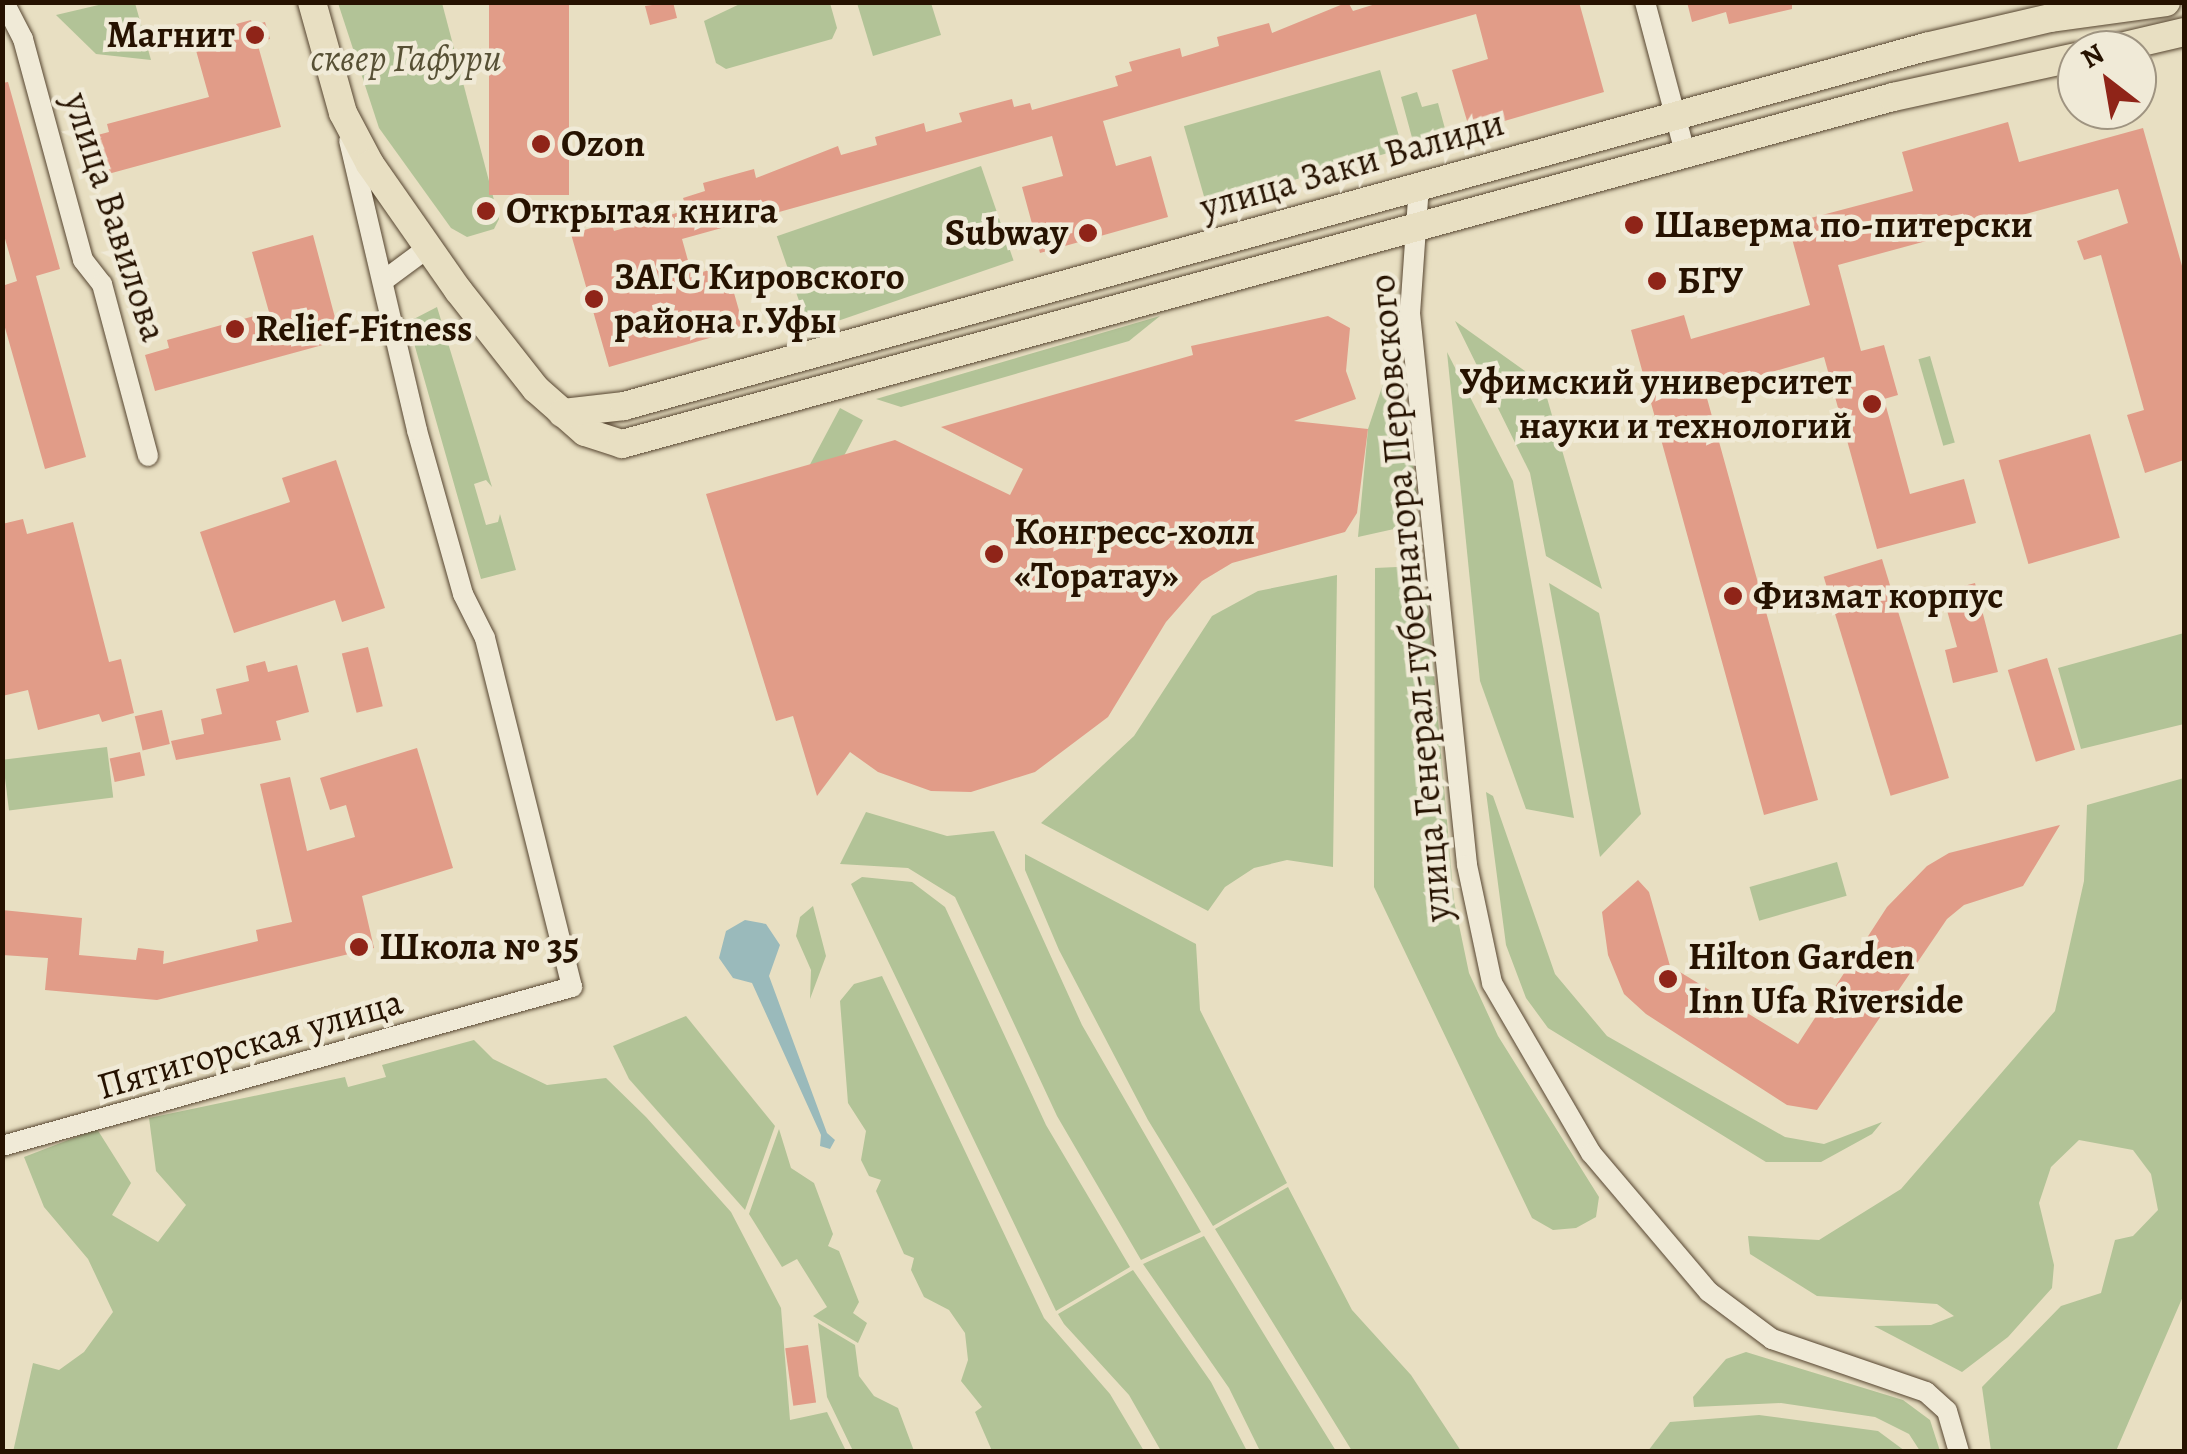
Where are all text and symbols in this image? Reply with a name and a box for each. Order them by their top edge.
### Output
place label: Магнит [107,12,235,58]
marker: Магнит [244,24,266,46]
north arrow [2057,30,2157,130]
text: N [2074,34,2111,78]
park label: сквер Гафури [310,36,502,82]
street label: улица Вавилова [53,87,177,347]
street label: улица Заки Валиди [1195,100,1509,230]
place label: Ozon [561,121,645,167]
marker: Ozon [530,133,552,155]
place label: Открытая книга [506,188,778,234]
marker: Открытая книга [475,200,497,222]
place label: Шаверма по-питерски [1654,202,2033,248]
place label: Subway [945,210,1068,256]
marker: Шаверма по-питерски [1623,214,1645,236]
marker: Subway [1077,222,1099,244]
place label: ЗАГС Кировского района г.Уфы [614,254,905,343]
place label: БГУ [1677,258,1743,304]
marker: БГУ [1646,270,1668,292]
street label: улица Генерал-губернатора Перовского [1359,272,1461,924]
marker: ЗАГС Кировского района г.Уфы [583,288,605,310]
place label: Relief-Fitness [255,306,473,352]
marker: Relief-Fitness [224,318,246,340]
place label: Уфимский университет науки и технологий [1459,359,1852,448]
marker: Уфимский университет науки и технологий [1861,393,1883,415]
place label: Конгресс-холл «Торатау» [1014,509,1255,598]
marker: Конгресс-холл «Торатау» [983,543,1005,565]
place label: Физмат корпус [1753,573,2004,619]
marker: Физмат корпус [1722,585,1744,607]
place label: Школа № 35 [379,924,579,970]
place label: Hilton Garden Inn Ufa Riverside [1688,934,1964,1024]
marker: Школа № 35 [348,936,370,958]
marker: Hilton Garden Inn Ufa Riverside [1657,968,1679,990]
street label: Пятигорская улица [92,979,408,1109]

